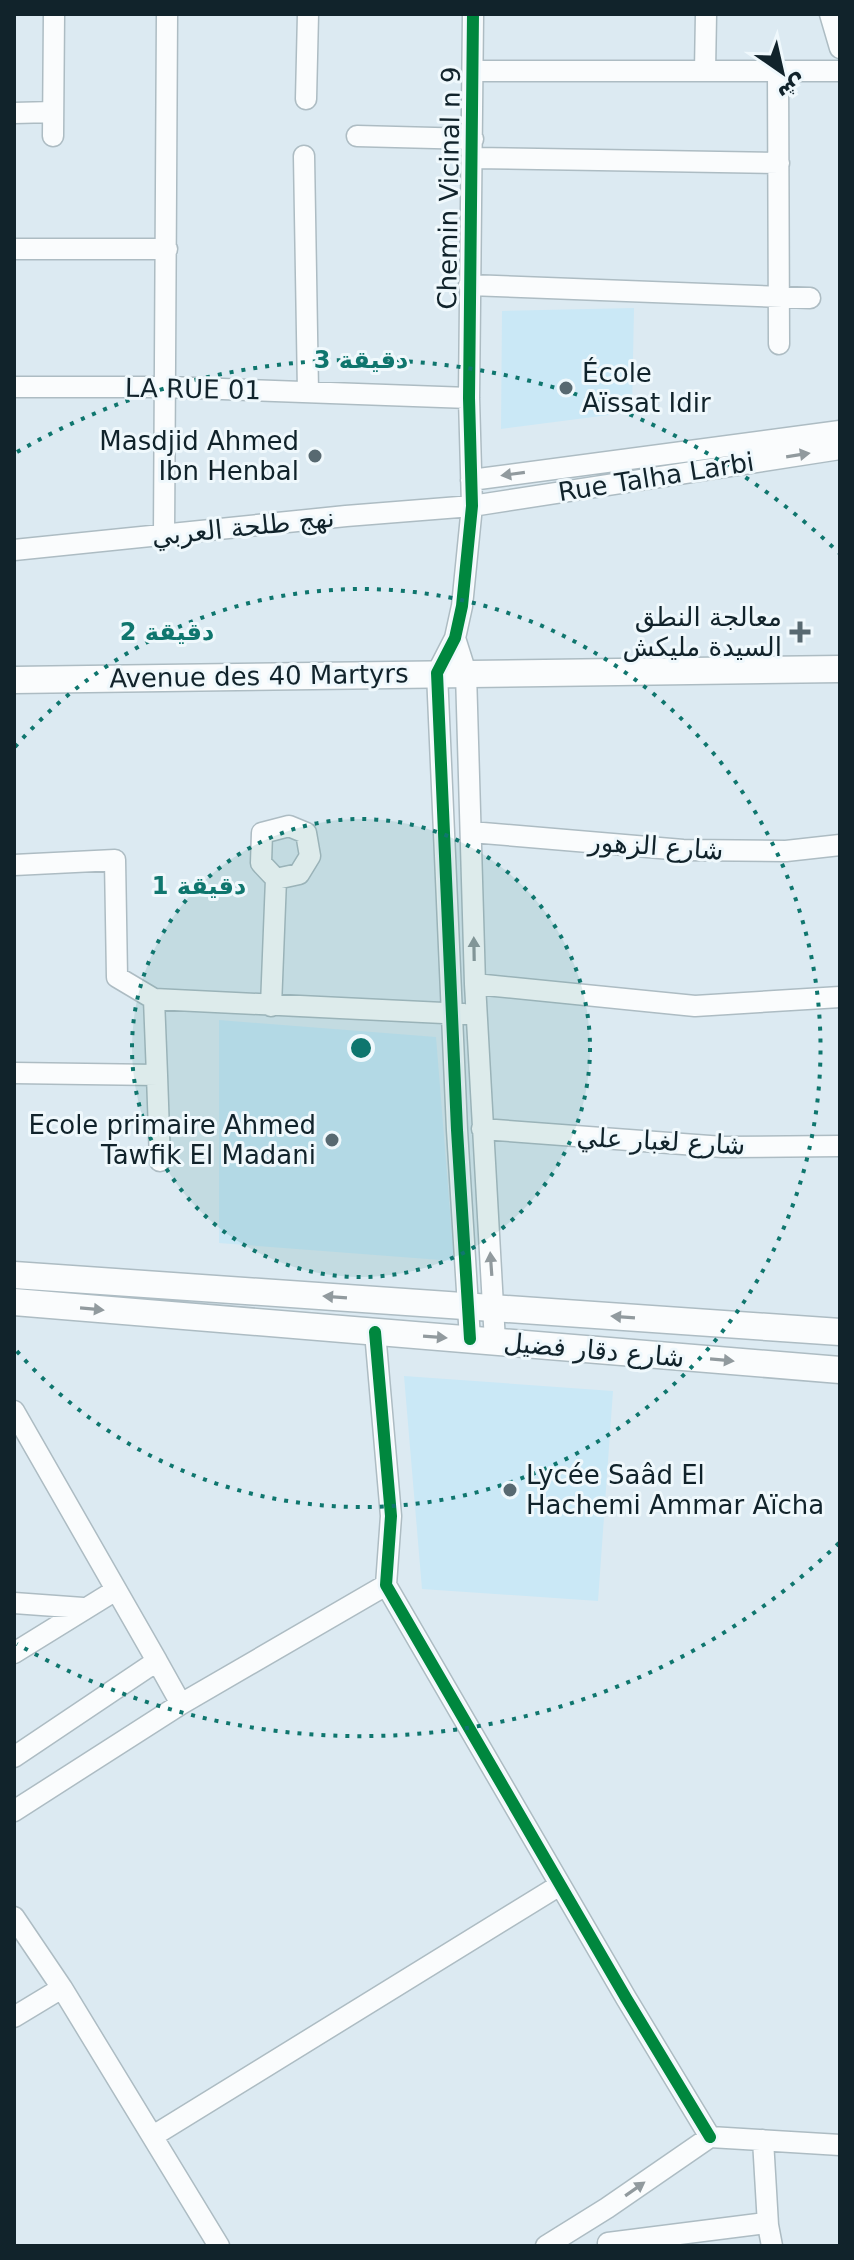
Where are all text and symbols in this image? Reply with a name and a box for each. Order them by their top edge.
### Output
north arrow [742,32,822,112]
street label: Chemin Vicinal n 9 [432,66,466,310]
text: ش [773,69,812,107]
text: 3 دقيقة [314,346,408,374]
place label: École Aïssat Idir [582,357,711,418]
street label: LA RUE 01 [125,373,261,405]
marker: École Aïssat Idir [557,379,575,397]
place label: Masdjid Ahmed Ibn Henbal [99,426,299,486]
marker: Masdjid Ahmed Ibn Henbal [306,447,324,465]
street label: Rue Talha Larbi [556,447,756,507]
one-way arrow [785,448,810,461]
one-way arrow [500,468,525,481]
street label: نهج طلحة العربي [150,502,336,553]
place label: معالجة النطق السيدة مليكش [622,602,782,662]
text: 2 دقيقة [120,618,214,646]
marker: معالجة النطق السيدة مليكش [789,621,811,643]
street label: Avenue des 40 Martyrs [109,658,409,694]
street label: شارع الزهور [585,826,724,867]
text: 1 دقيقة [152,872,246,900]
one-way arrow [468,936,480,961]
centre of rings [347,1034,375,1062]
place label: Ecole primaire Ahmed Tawfik El Madani [29,1110,316,1170]
street label: شارع لغبار علي [576,1122,746,1160]
marker: Ecole primaire Ahmed Tawfik El Madani [323,1131,341,1149]
one-way arrow [484,1251,497,1276]
one-way arrow [322,1290,347,1303]
one-way arrow [80,1302,105,1315]
one-way arrow [610,1310,635,1323]
street label: شارع دقار فضيل [502,1327,686,1373]
one-way arrow [423,1330,448,1343]
one-way arrow [710,1354,735,1367]
place label: Lycée Saâd El Hachemi Ammar Aïcha [526,1460,824,1520]
marker: Lycée Saâd El Hachemi Ammar Aïcha [501,1481,519,1499]
one-way arrow [625,2182,646,2197]

